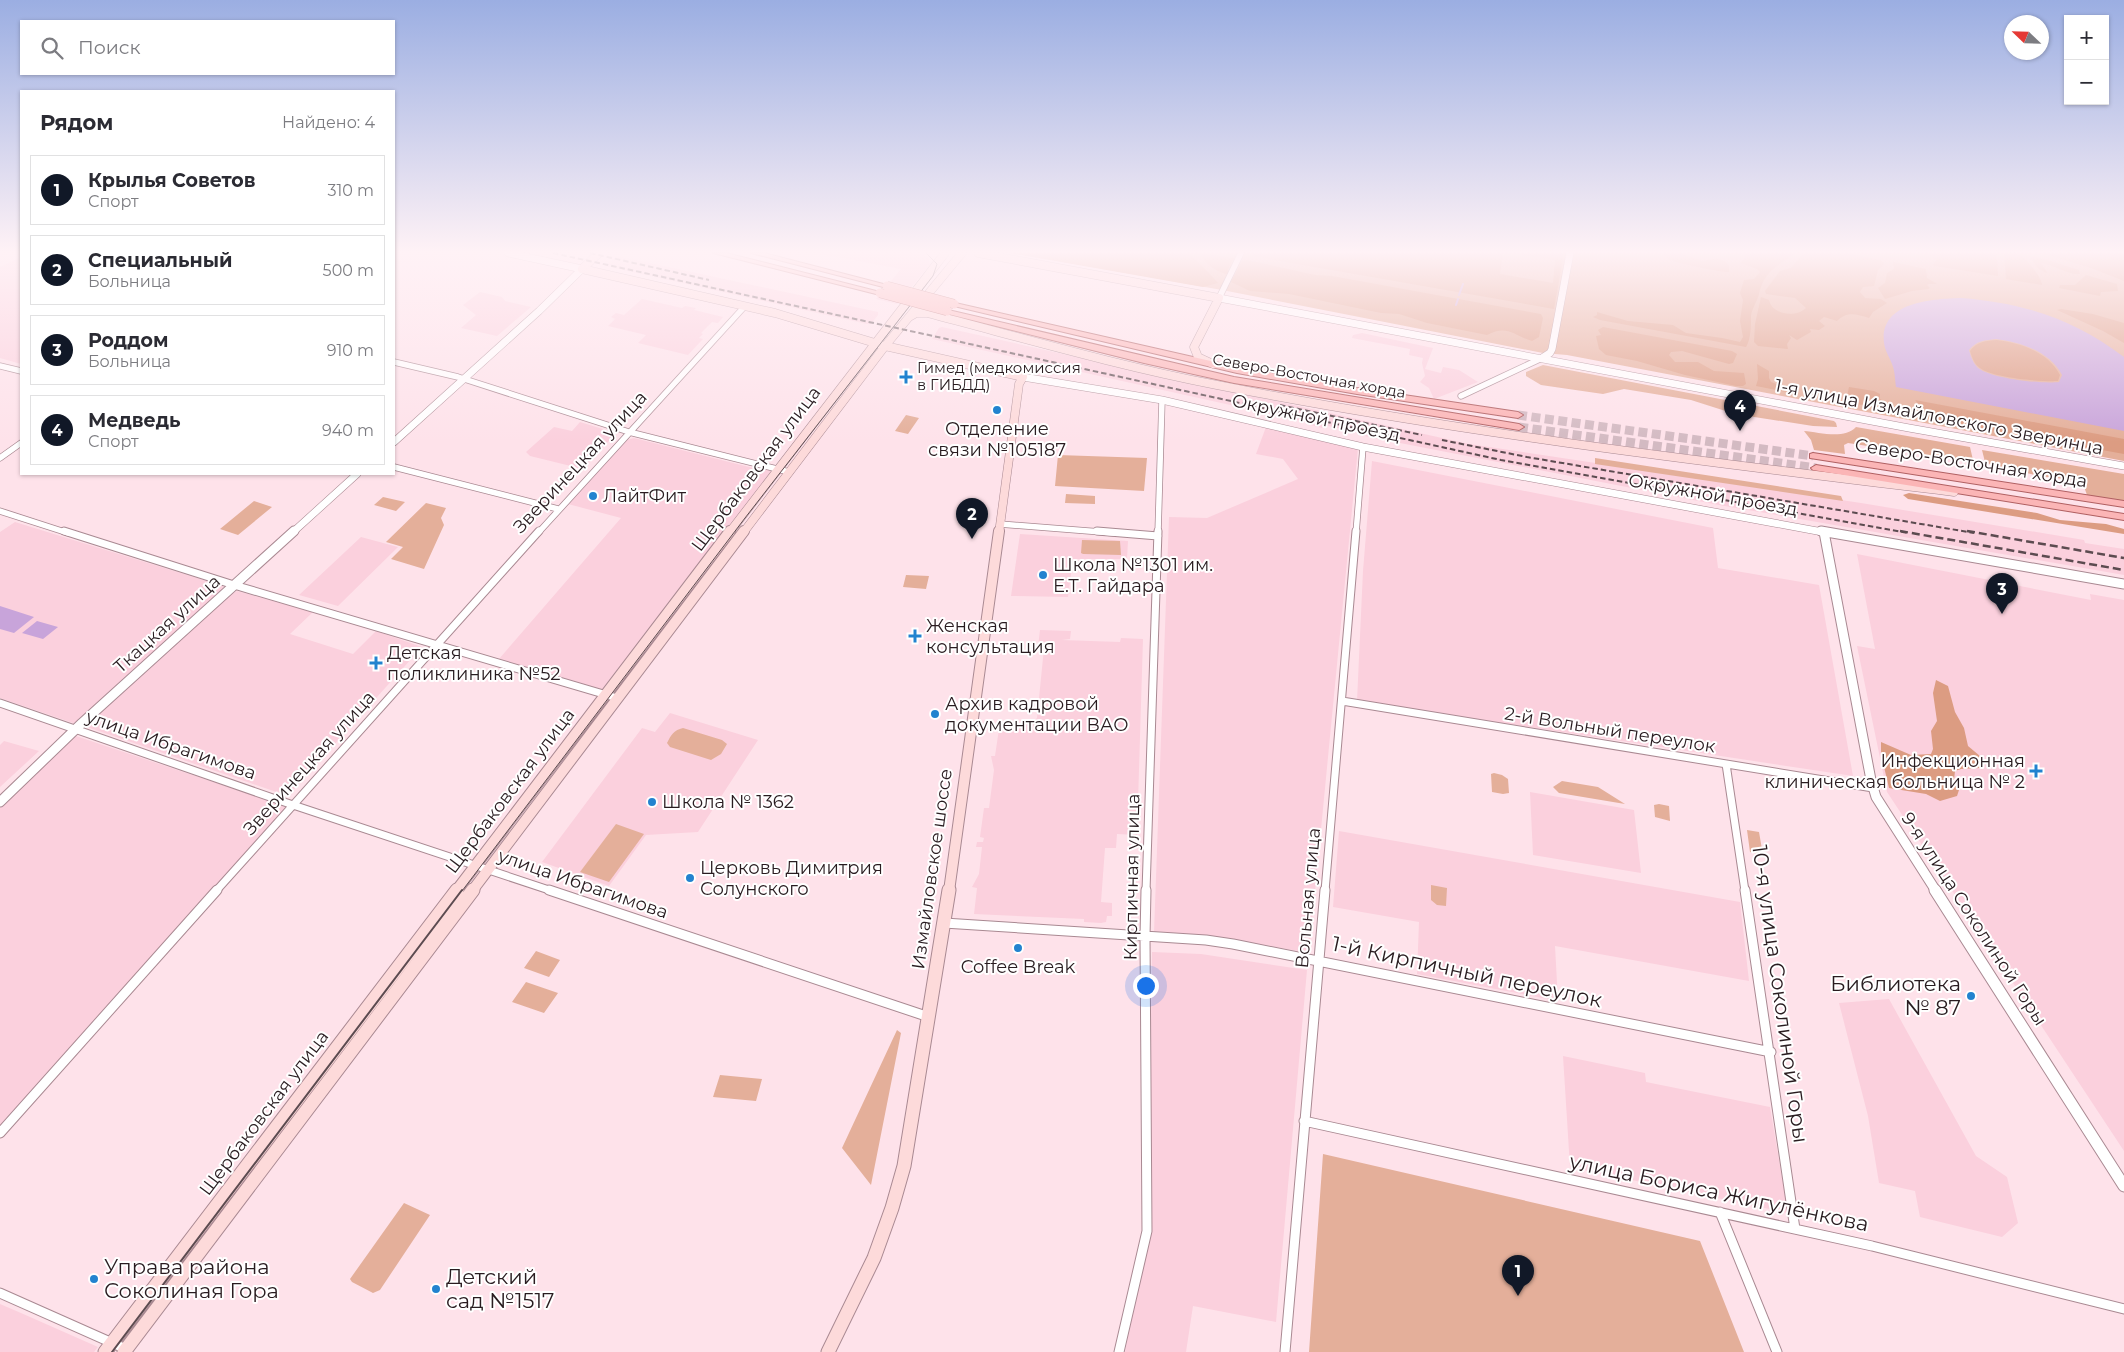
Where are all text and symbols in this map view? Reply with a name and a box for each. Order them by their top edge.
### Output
north arrow [2004,15,2049,60]
map controls [2064,15,2109,105]
button: + [2064,15,2109,60]
search box [20,20,395,75]
icon: search [38,34,66,62]
text: Поиск [78,36,141,59]
button: − [2064,60,2109,105]
text: Рядом [40,110,113,135]
text: Найдено: 4 [282,113,375,132]
text: Крылья Советов [88,169,256,192]
text: 1 [54,181,60,200]
text: 310 m [327,181,374,200]
text: Спорт [88,192,139,211]
text: Специальный [88,249,233,272]
text: 2 [52,261,62,280]
text: 500 m [323,261,374,280]
text: Больница [88,272,171,291]
text: Роддом [88,329,168,352]
text: 3 [52,341,62,360]
text: 910 m [327,341,374,360]
street label: Северо-Восточная хорда [1211,349,1407,402]
text: Больница [88,352,171,371]
place label: Гимед (медкомиссия в ГИБДД) [917,358,1081,394]
marker: Гимед (медкомиссия в ГИБДД) [899,370,913,384]
street label: 1-я улица Измайловского Зверинца [1773,374,2105,460]
street label: Щербаковская улица [687,382,825,556]
street label: Зверинецкая улица [508,386,652,538]
street label: Окружной проезд [1230,389,1402,447]
pin: 4 [1724,390,1756,431]
marker: Отделение связи №105187 [991,404,1003,416]
text: Медведь [88,409,181,432]
place label: Отделение связи №105187 [928,418,1066,461]
text: 4 [51,421,63,440]
text: 940 m [322,421,374,440]
text: Спорт [88,432,139,451]
street label: Северо-Восточная хорда [1853,434,2089,492]
street label: Окружной проезд [1627,469,1800,521]
place label: ЛайтФит [603,485,686,507]
marker: ЛайтФит [587,490,599,502]
pin: 2 [956,498,988,539]
place label: Школа №1301 им. Е.Т. Гайдара [1053,554,1213,597]
marker: Школа №1301 им. Е.Т. Гайдара [1037,569,1049,581]
street label: Ткацкая улица [109,570,225,678]
pin: 3 [1986,573,2018,614]
place label: Женская консультация [926,615,1055,658]
marker: Женская консультация [908,629,922,643]
place label: Детская поликлиника №52 [387,642,560,685]
marker: Детская поликлиника №52 [369,656,383,670]
street label: Зверинецкая улица [239,686,379,840]
place label: Архив кадровой документации ВАО [945,693,1129,736]
street label: 2-й Вольный переулок [1503,702,1718,758]
street label: Щербаковская улица [441,704,579,878]
street label: улица Ибрагимова [82,705,259,784]
marker: Архив кадровой документации ВАО [929,708,941,720]
place label: Инфекционная клиническая больница № 2 [1764,750,2025,793]
marker: Инфекционная клиническая больница № 2 [2029,764,2043,778]
street label: Измайловское шоссе [907,767,957,971]
place label: Школа № 1362 [662,791,794,813]
street label: Кирпичная улица [1120,793,1144,961]
marker: Школа № 1362 [646,796,658,808]
street label: 9-я улица Соколиной Горы [1897,808,2051,1030]
street label: Вольная улица [1291,827,1325,969]
street label: 10-я улица Соколиной Горы [1747,843,1814,1144]
street label: улица Ибрагимова [494,844,671,923]
place label: Церковь Димитрия Солунского [700,857,883,900]
marker: Церковь Димитрия Солунского [684,872,696,884]
street label: 1-й Кирпичный переулок [1330,931,1604,1012]
marker: Coffee Break [1012,942,1024,954]
place label: Coffee Break [961,956,1076,978]
place label: Библиотека № 87 [1830,971,1961,1020]
your location [1133,973,1159,999]
marker: Библиотека № 87 [1965,990,1977,1002]
street label: Щербаковская улица [195,1026,333,1200]
street label: улица Бориса Жигулёнкова [1566,1148,1871,1236]
place label: Управа района Соколиная Гора [104,1254,279,1303]
pin: 1 [1502,1255,1534,1296]
place label: Детский сад №1517 [446,1264,554,1313]
marker: Управа района Соколиная Гора [88,1273,100,1285]
marker: Детский сад №1517 [430,1283,442,1295]

